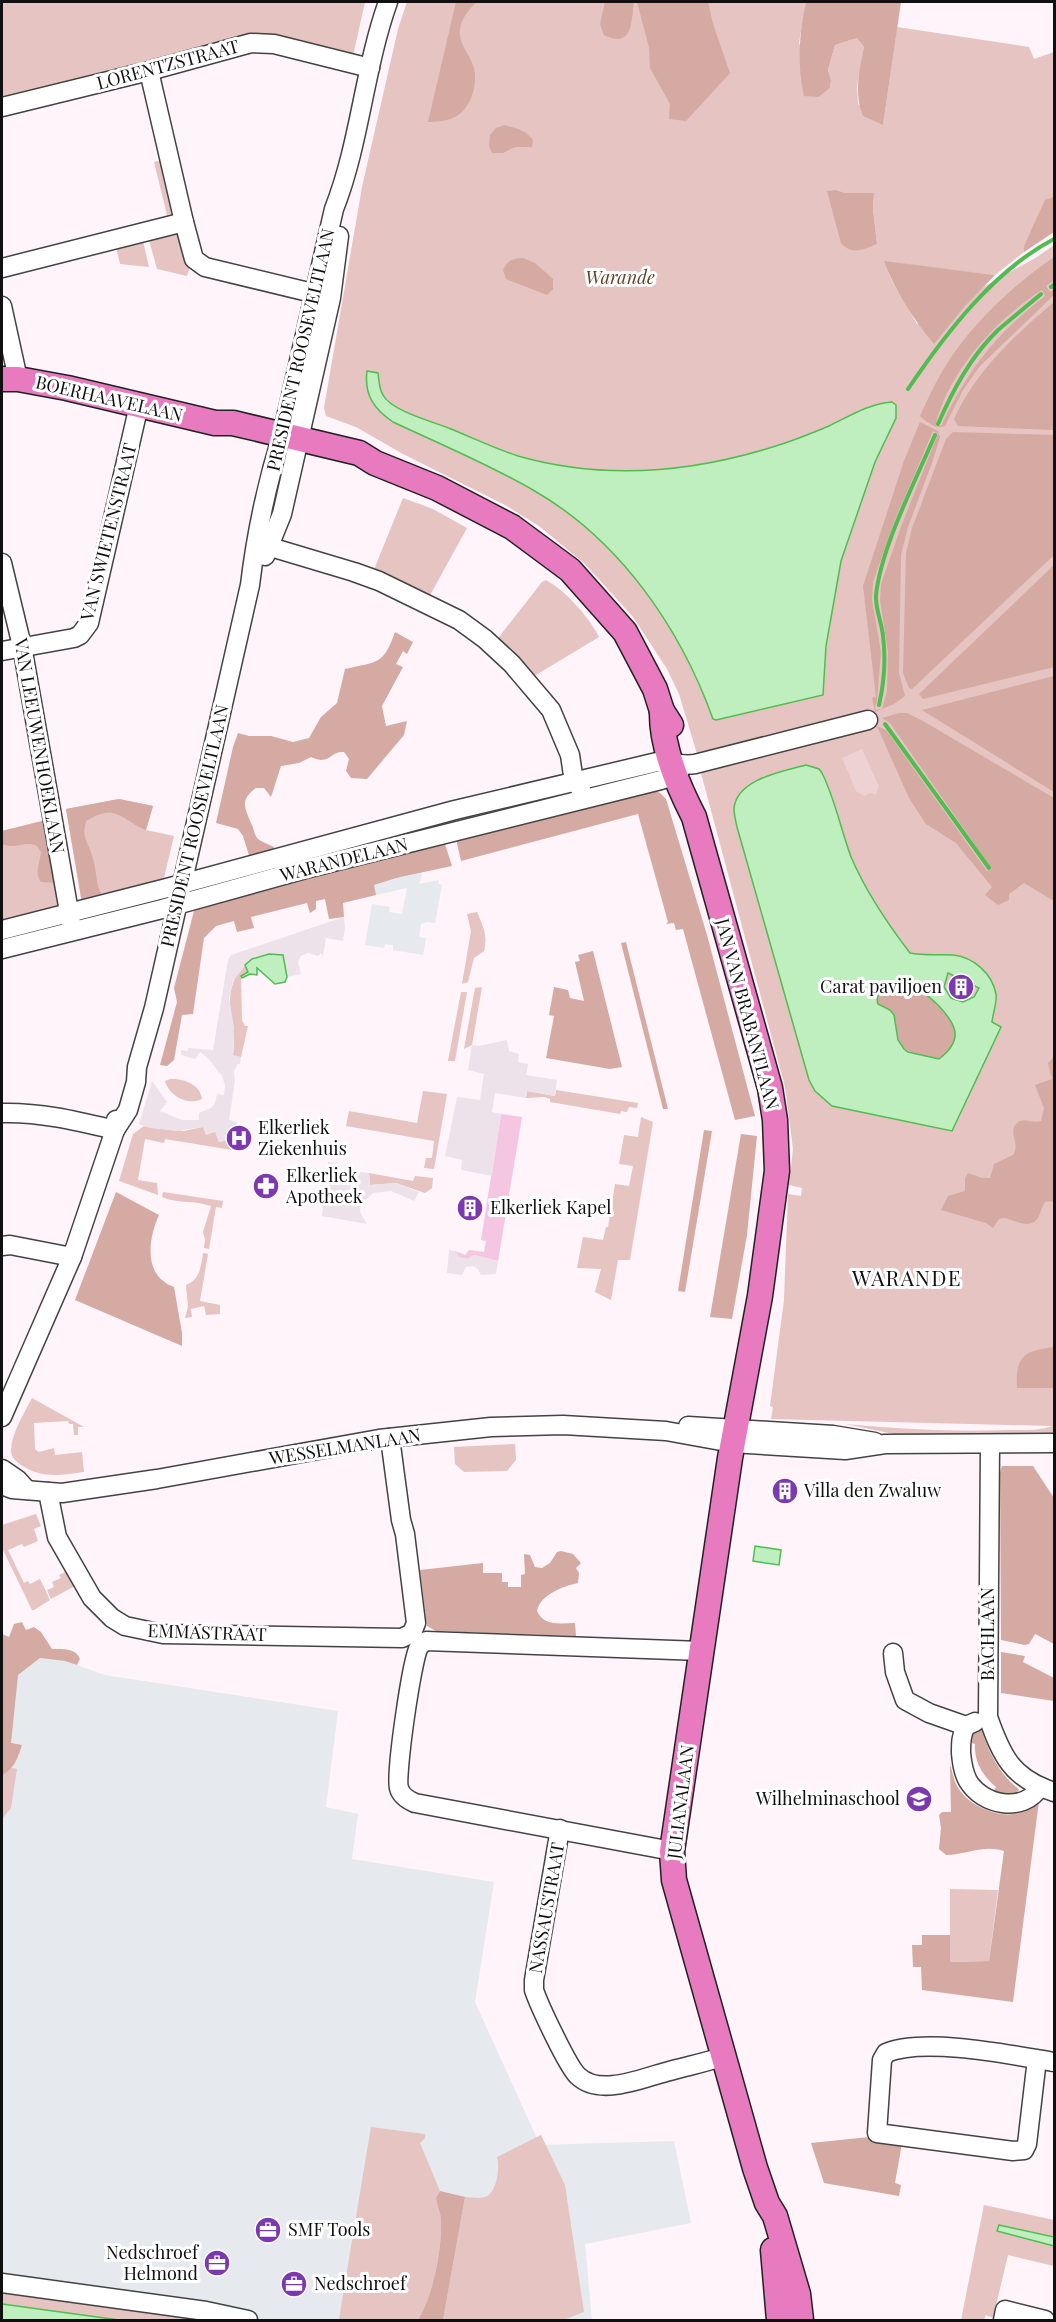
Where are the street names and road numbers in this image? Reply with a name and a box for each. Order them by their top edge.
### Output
street label: LORENTZSTRAAT [94,33,242,95]
street label: PRESIDENT ROOSEVELTLAAN [260,226,340,473]
street label: BOERHAAVELAAN [33,369,185,427]
street label: VAN SWIETENSTRAAT [74,441,142,624]
street label: VAN LEEUWENHOEKLAAN [9,635,71,856]
street label: PRESIDENT ROOSEVELTLAAN [154,702,234,949]
street label: WARANDELAAN [276,831,411,887]
street label: JAN VAN BRABANTLAAN [711,915,785,1112]
street label: WESSELMANLAAN [266,1422,423,1470]
street label: BACHLAAN [975,1587,999,1681]
street label: EMMASTRAAT [147,1618,267,1646]
street label: JULIANALAAN [661,1743,699,1861]
street label: NASSAUSTRAAT [523,1841,569,1975]

